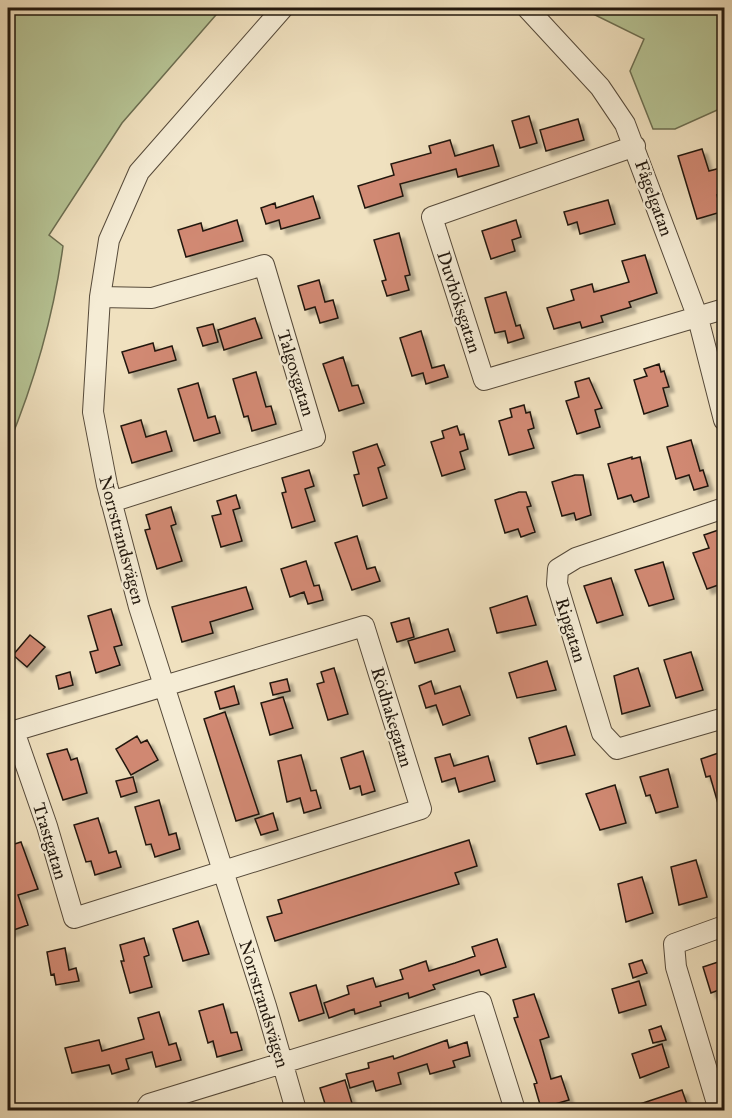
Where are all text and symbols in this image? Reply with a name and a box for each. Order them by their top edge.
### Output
street label: Fågelgatan [629,157,678,240]
street label: Duvhöksgatan [431,248,486,356]
street label: Talgoxgatan [272,327,320,419]
street label: Norrstrandsvägen [93,473,150,607]
street label: Ripgatan [550,595,591,665]
street label: Rödhakegatan [365,664,418,770]
street label: Trastgatan [27,800,72,882]
street label: Norrstrandsvägen [233,938,294,1071]

